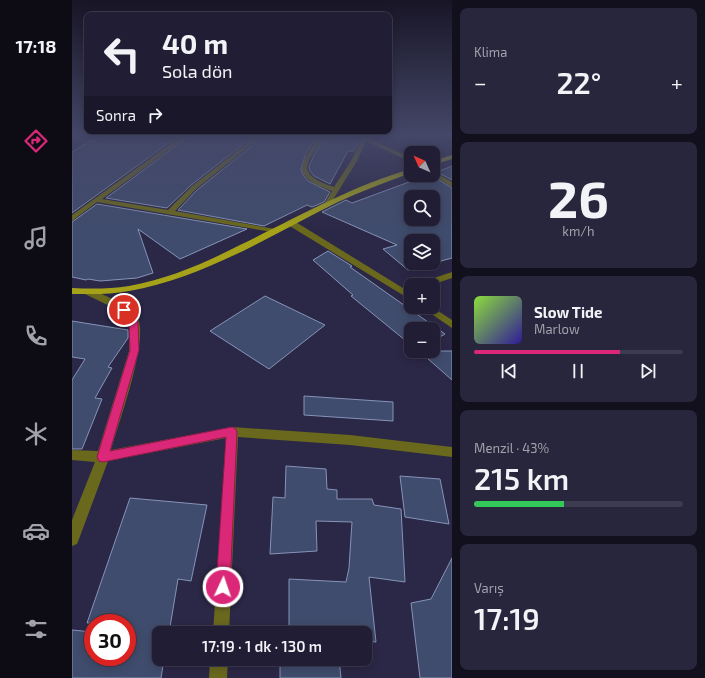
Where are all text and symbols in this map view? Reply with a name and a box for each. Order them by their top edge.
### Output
text: 40 m [162,26,228,60]
icon: left [96,28,148,80]
text: 17:18 [16,35,56,57]
text: Klima [474,44,507,60]
text: Sola dön [162,60,233,82]
text: 22° [556,64,601,100]
text: − [474,69,487,95]
text: + [671,69,683,95]
icon: right [144,104,166,126]
text: Sonra [96,106,136,124]
icon: directions [22,127,50,155]
north arrow [404,146,440,182]
map controls [404,146,440,358]
text: 26 [548,166,609,228]
button: search [404,190,440,226]
text: km/h [562,223,595,239]
icon: music [22,224,50,252]
button: layers [404,234,440,270]
button: + [404,278,440,314]
pin [107,293,141,327]
icon: arrive [113,299,135,321]
text: Slow Tide [534,303,602,321]
text: Marlow [534,321,580,337]
icon: phone [22,322,50,350]
button: − [404,322,440,358]
icon: previous [498,360,520,382]
icon: pause [567,360,589,382]
icon: next [637,360,659,382]
icon: climate [22,420,50,448]
text: Menzil · 43% [474,440,549,456]
text: 215 km [474,460,569,496]
icon: car [22,517,50,545]
position arrow [202,566,244,608]
text: Varış [474,580,504,596]
text: 17:19 [474,600,540,636]
speed limit sign: 30 [84,614,136,666]
icon: filters [22,615,50,643]
text: 17:19 · 1 dk · 130 m [202,637,322,655]

